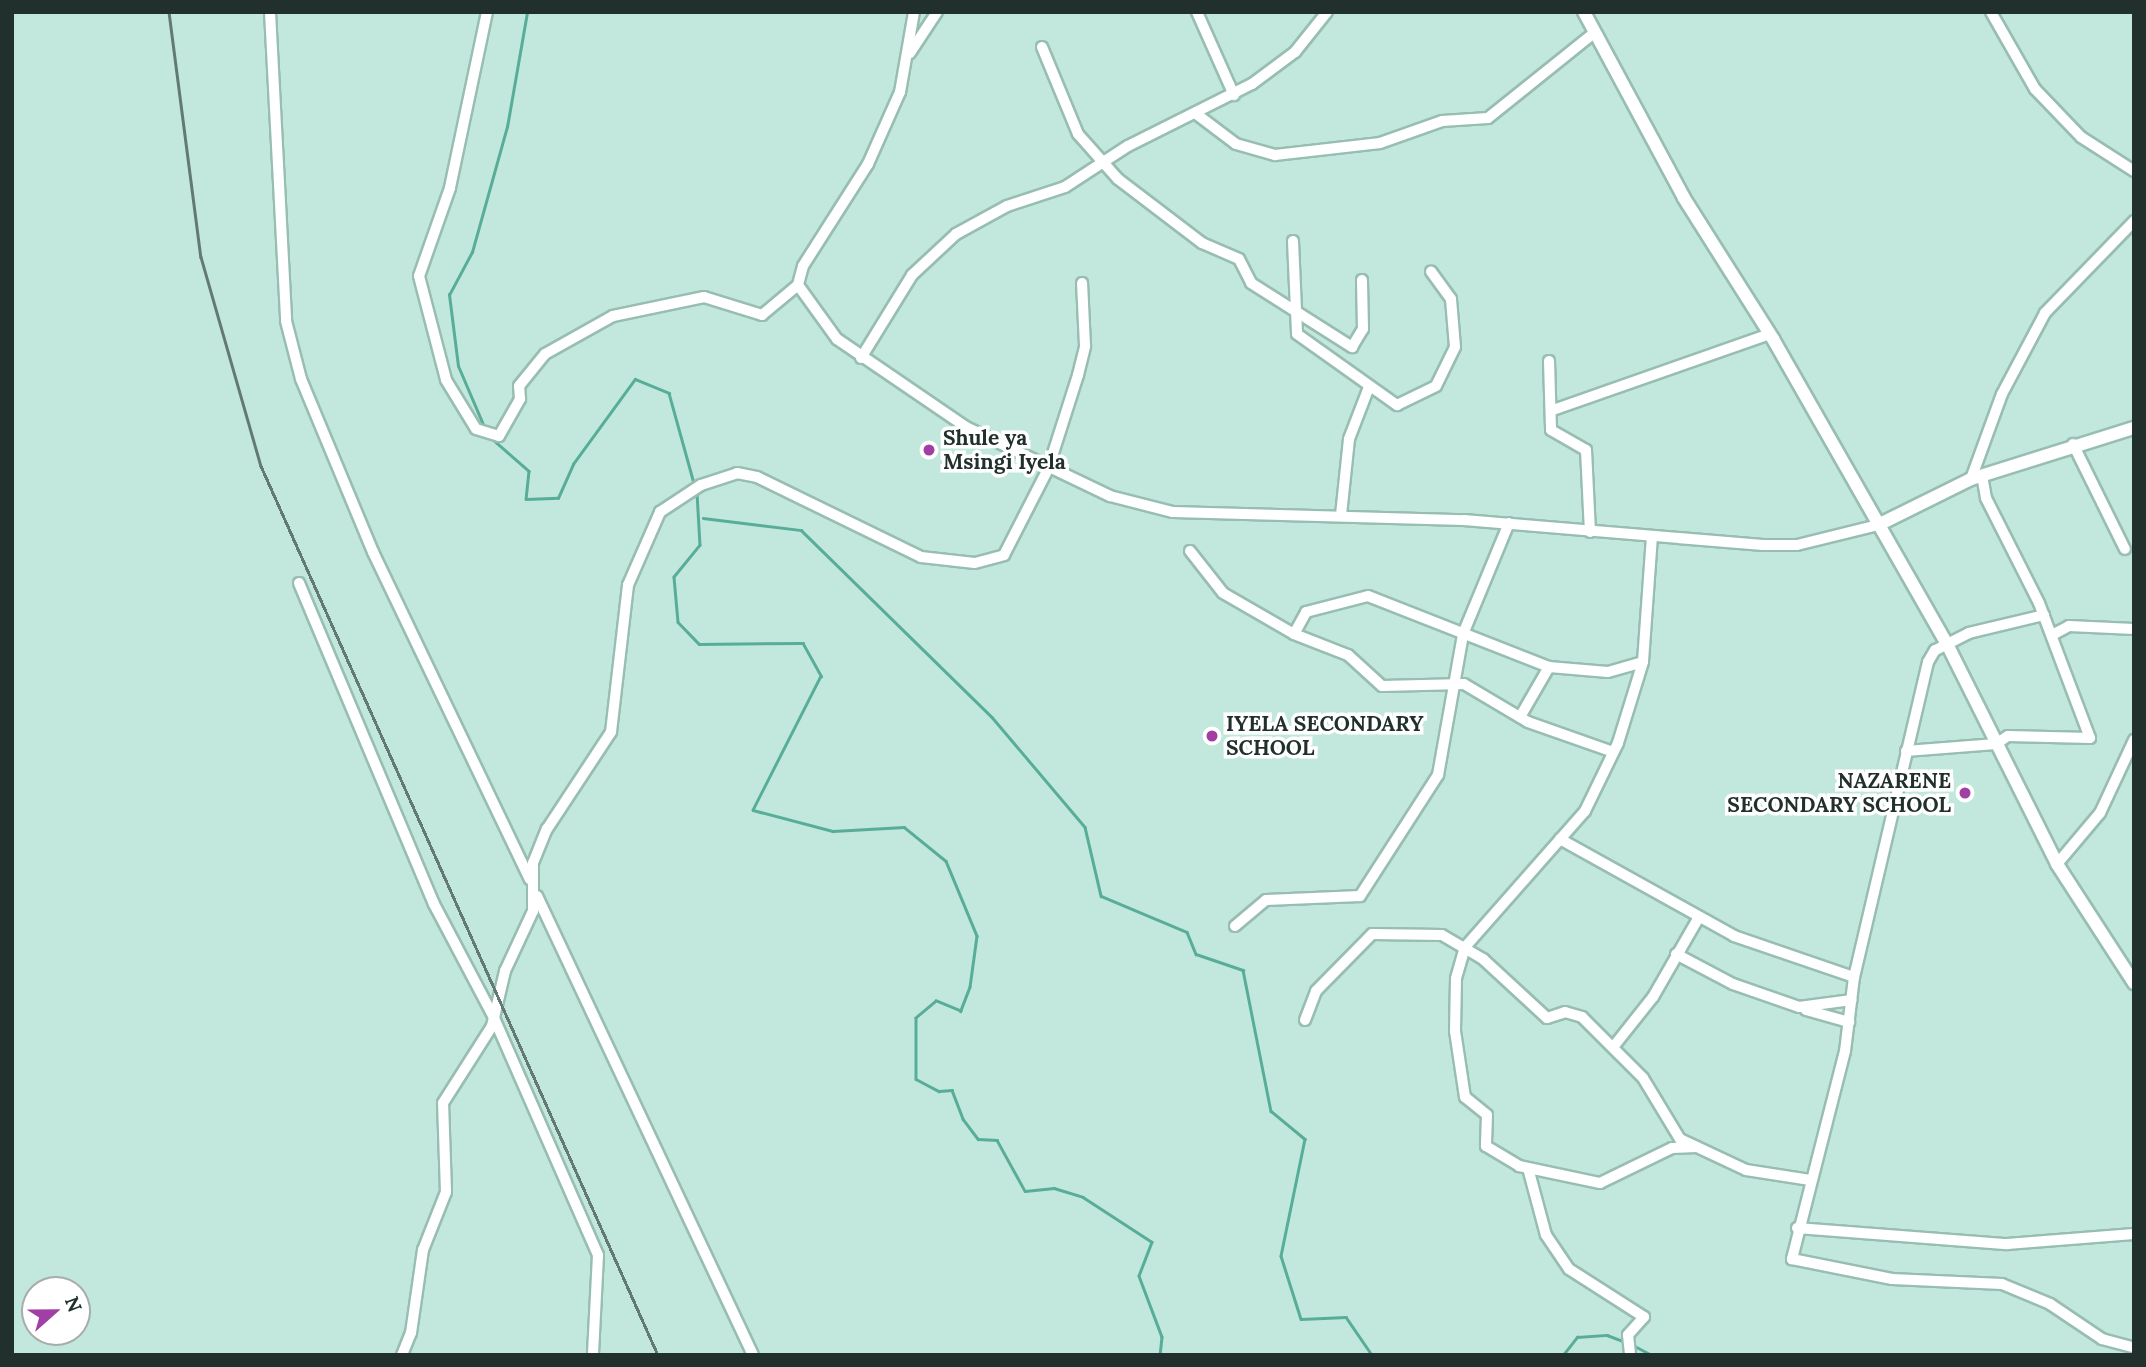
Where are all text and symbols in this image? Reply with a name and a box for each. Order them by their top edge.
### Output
place label: Shule ya Msingi Iyela [943,425,1066,475]
marker: Shule ya Msingi Iyela [921,442,937,458]
place label: IYELA SECONDARY SCHOOL [1226,711,1423,761]
marker: IYELA SECONDARY SCHOOL [1204,728,1220,744]
place label: NAZARENE SECONDARY SCHOOL [1727,768,1951,818]
marker: NAZARENE SECONDARY SCHOOL [1957,785,1973,801]
north arrow [21,1276,91,1346]
text: N [60,1293,88,1315]

